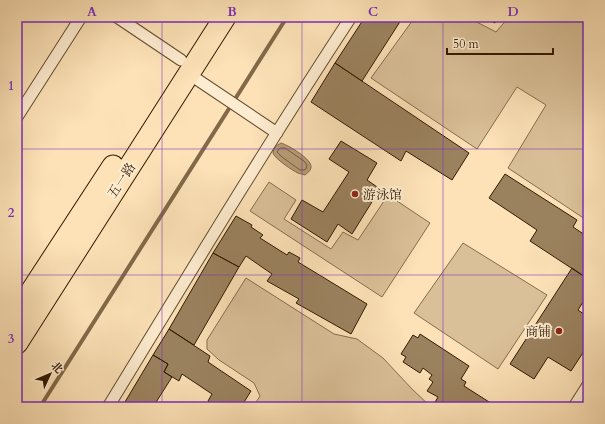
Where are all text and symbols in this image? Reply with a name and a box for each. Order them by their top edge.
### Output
text: A [87,3,97,21]
text: B [227,3,237,21]
text: C [368,3,378,21]
text: D [507,3,519,21]
scale bar [447,30,553,56]
text: 50 m [453,36,480,52]
text: 1 [8,77,14,95]
street label: 五一路 [104,159,140,202]
place label: 游泳馆 [363,186,402,204]
marker: 游泳馆 [350,189,360,199]
text: 2 [8,204,15,222]
place label: 商铺 [525,323,551,341]
marker: 商铺 [554,326,564,336]
text: 3 [8,330,15,348]
north arrow [30,354,70,394]
text: 北 [48,358,66,377]

